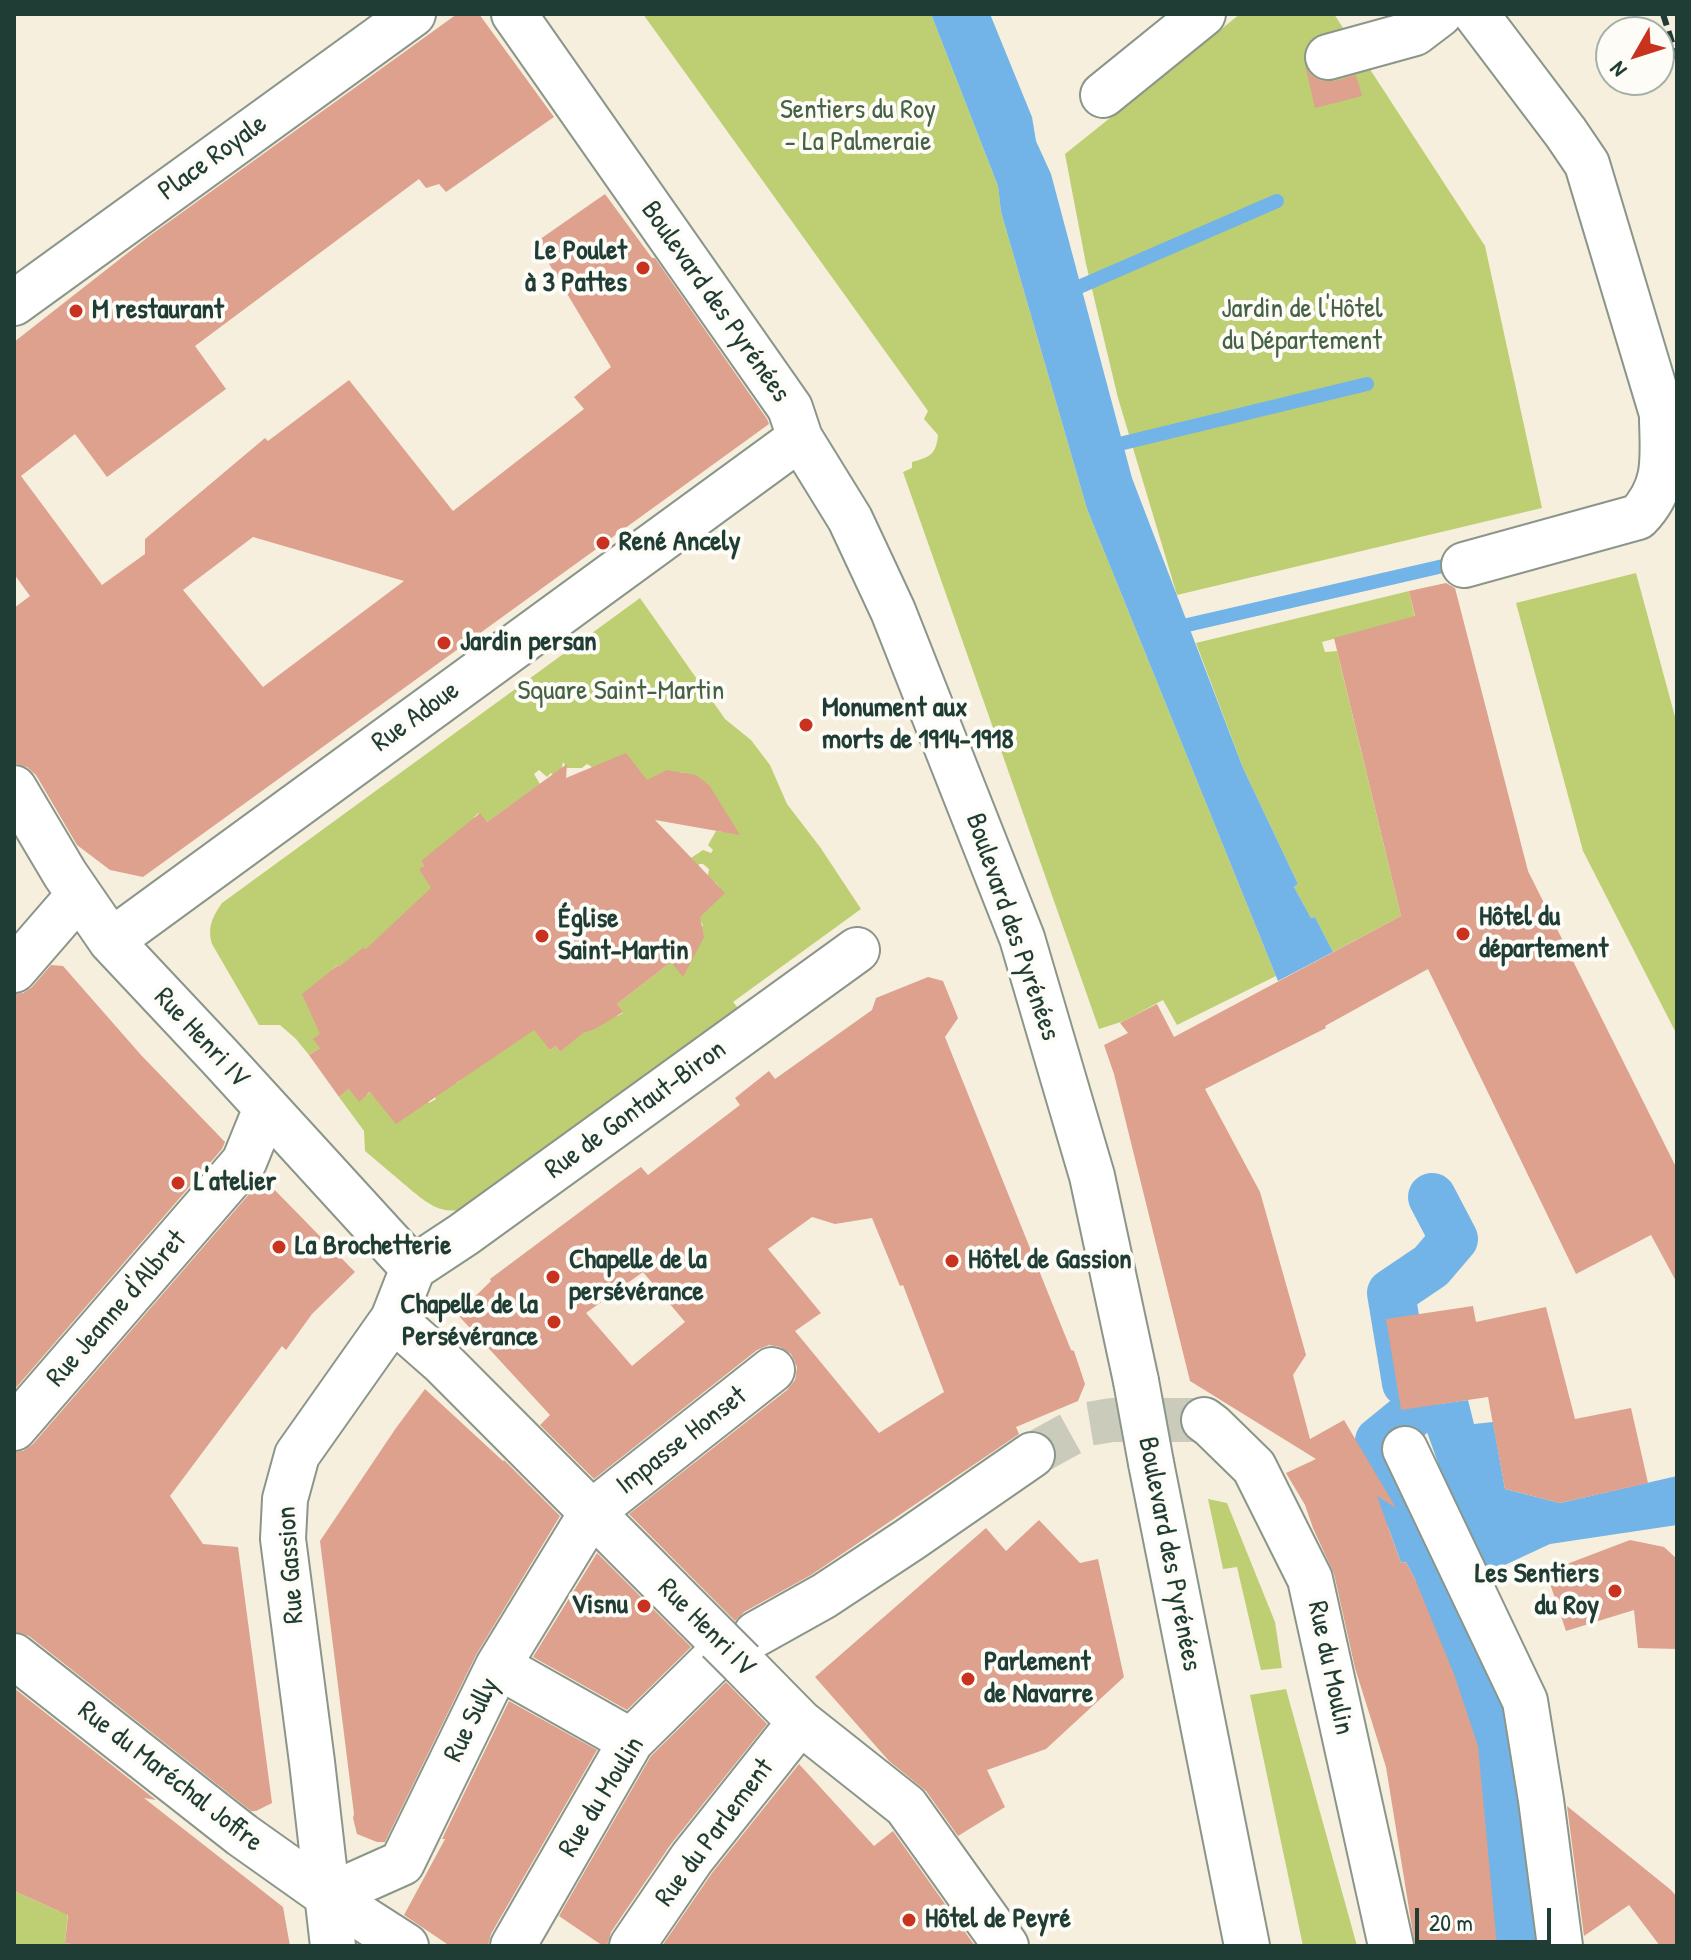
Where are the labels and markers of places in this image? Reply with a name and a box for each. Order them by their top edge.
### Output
place label: Le Poulet à 3 Pattes [525,235,627,301]
marker: Le Poulet à 3 Pattes [634,259,652,277]
place label: M restaurant [92,294,224,328]
marker: M restaurant [67,302,85,320]
place label: René Ancely [619,526,741,560]
marker: René Ancely [594,534,612,552]
place label: Jardin persan [460,626,597,660]
marker: Jardin persan [435,634,453,652]
place label: Monument aux morts de 1914-1918 [822,692,1014,758]
marker: Monument aux morts de 1914-1918 [797,716,815,734]
place label: Hôtel du département [1479,901,1608,967]
place label: Église Saint-Martin [558,903,689,969]
marker: Hôtel du département [1454,925,1472,943]
marker: Église Saint-Martin [533,927,551,945]
place label: L'atelier [194,1166,276,1200]
marker: L'atelier [169,1174,187,1192]
place label: La Brochetterie [295,1230,451,1264]
marker: La Brochetterie [270,1238,288,1256]
place label: Chapelle de la persévérance [569,1244,707,1310]
place label: Hôtel de Gassion [968,1244,1132,1278]
marker: Hôtel de Gassion [943,1252,961,1270]
marker: Chapelle de la persévérance [544,1268,562,1286]
place label: Chapelle de la Persévérance [400,1289,538,1355]
marker: Chapelle de la Persévérance [545,1313,563,1331]
place label: Les Sentiers du Roy [1475,1558,1599,1624]
marker: Les Sentiers du Roy [1606,1582,1624,1600]
place label: Visnu [571,1589,628,1623]
marker: Visnu [635,1597,653,1615]
place label: Parlement de Navarre [984,1646,1093,1712]
marker: Parlement de Navarre [959,1670,977,1688]
place label: Hôtel de Peyré [925,1903,1071,1937]
marker: Hôtel de Peyré [900,1911,918,1929]

